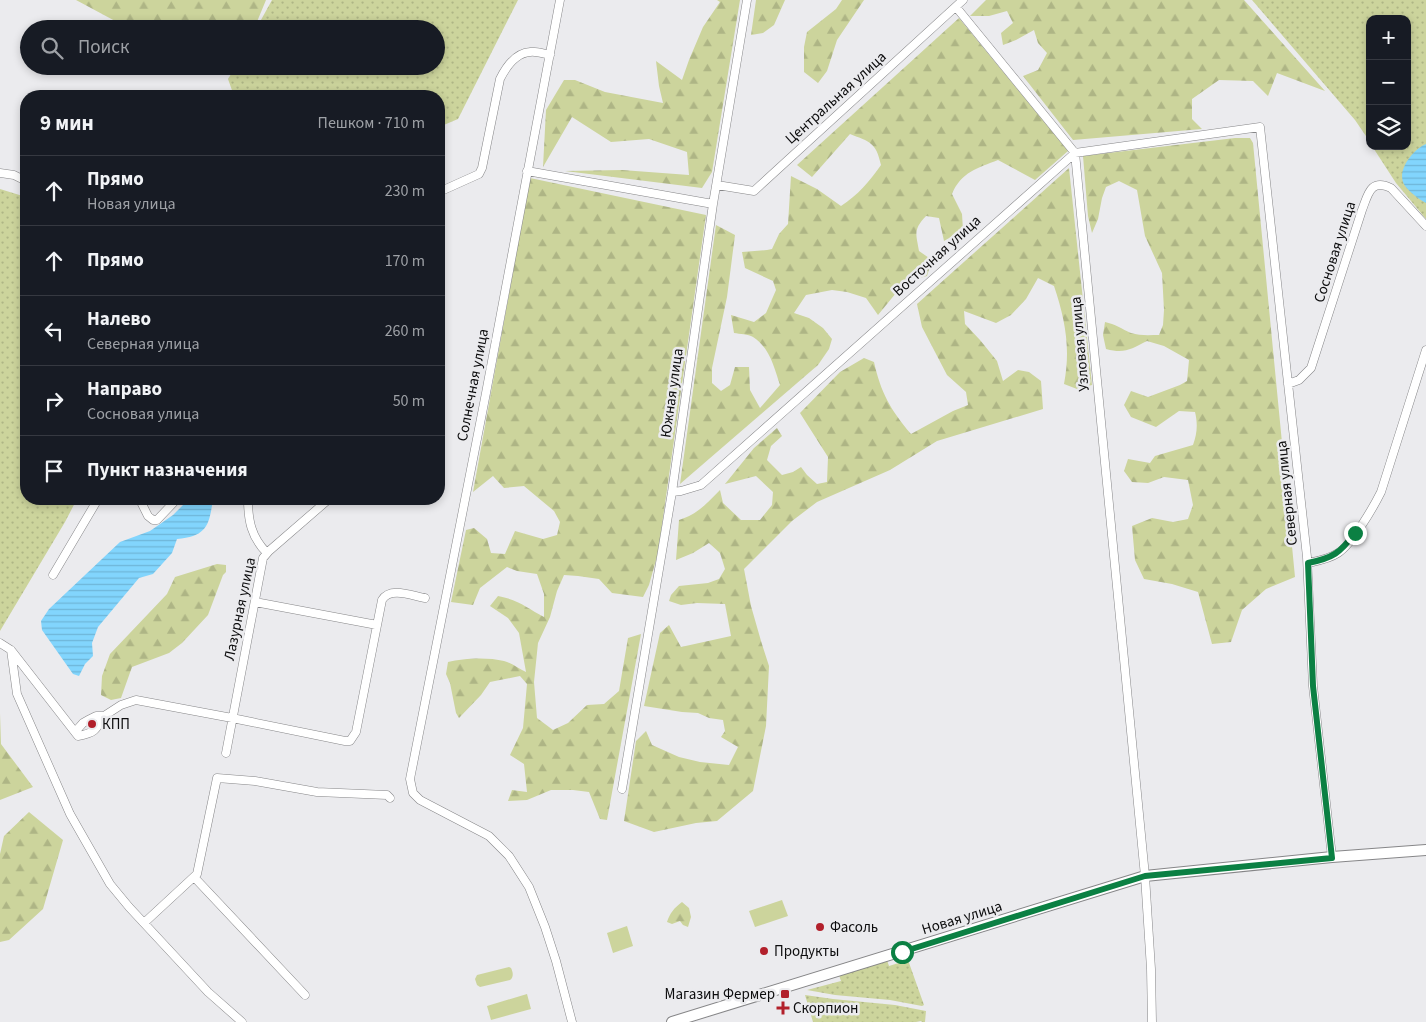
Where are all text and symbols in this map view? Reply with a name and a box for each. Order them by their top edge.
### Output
map controls [1366,15,1411,150]
button: + [1366,15,1411,60]
search box [20,20,445,75]
icon: search [38,34,66,62]
text: Поиск [78,34,129,61]
street label: Центральная улица [781,47,891,149]
button: − [1366,60,1411,105]
button: layers [1366,105,1411,150]
text: 9 мин [40,108,94,138]
text: Пешком · 710 m [318,112,425,134]
text: Прямо [87,166,144,193]
icon: ahead [40,177,68,205]
text: 230 m [385,180,425,202]
text: Новая улица [87,193,176,215]
street label: Сосновая улица [1309,199,1361,305]
street label: Восточная улица [888,211,986,301]
icon: ahead [40,247,68,275]
text: Прямо [87,247,144,274]
text: 170 m [385,250,425,272]
street label: Узловая улица [1065,296,1095,392]
text: Налево [87,306,151,333]
icon: left [40,317,68,345]
text: 260 m [385,320,425,342]
street label: Солнечная улица [452,327,494,443]
text: Северная улица [87,333,199,355]
street label: Южная улица [655,347,689,439]
text: Направо [87,376,162,403]
icon: right [40,387,68,415]
text: 50 m [393,390,425,412]
text: Сосновая улица [87,403,199,425]
street label: Северная улица [1271,439,1303,547]
icon: arrive [40,457,68,485]
text: Пункт назначения [87,457,248,484]
route end [1344,522,1367,545]
street label: Лазурная улица [219,555,261,663]
place label: КПП [102,714,130,735]
marker: КПП [86,718,98,730]
street label: Новая улица [919,896,1005,940]
place label: Фасоль [830,917,878,938]
marker: Фасоль [814,921,826,933]
place label: Продукты [774,941,839,962]
route start [891,941,914,964]
marker: Продукты [758,945,770,957]
place label: Магазин Фермер [665,984,775,1005]
marker: Магазин Фермер [779,988,791,1000]
place label: Скорпион [793,998,859,1019]
marker: Скорпион [777,1002,789,1014]

